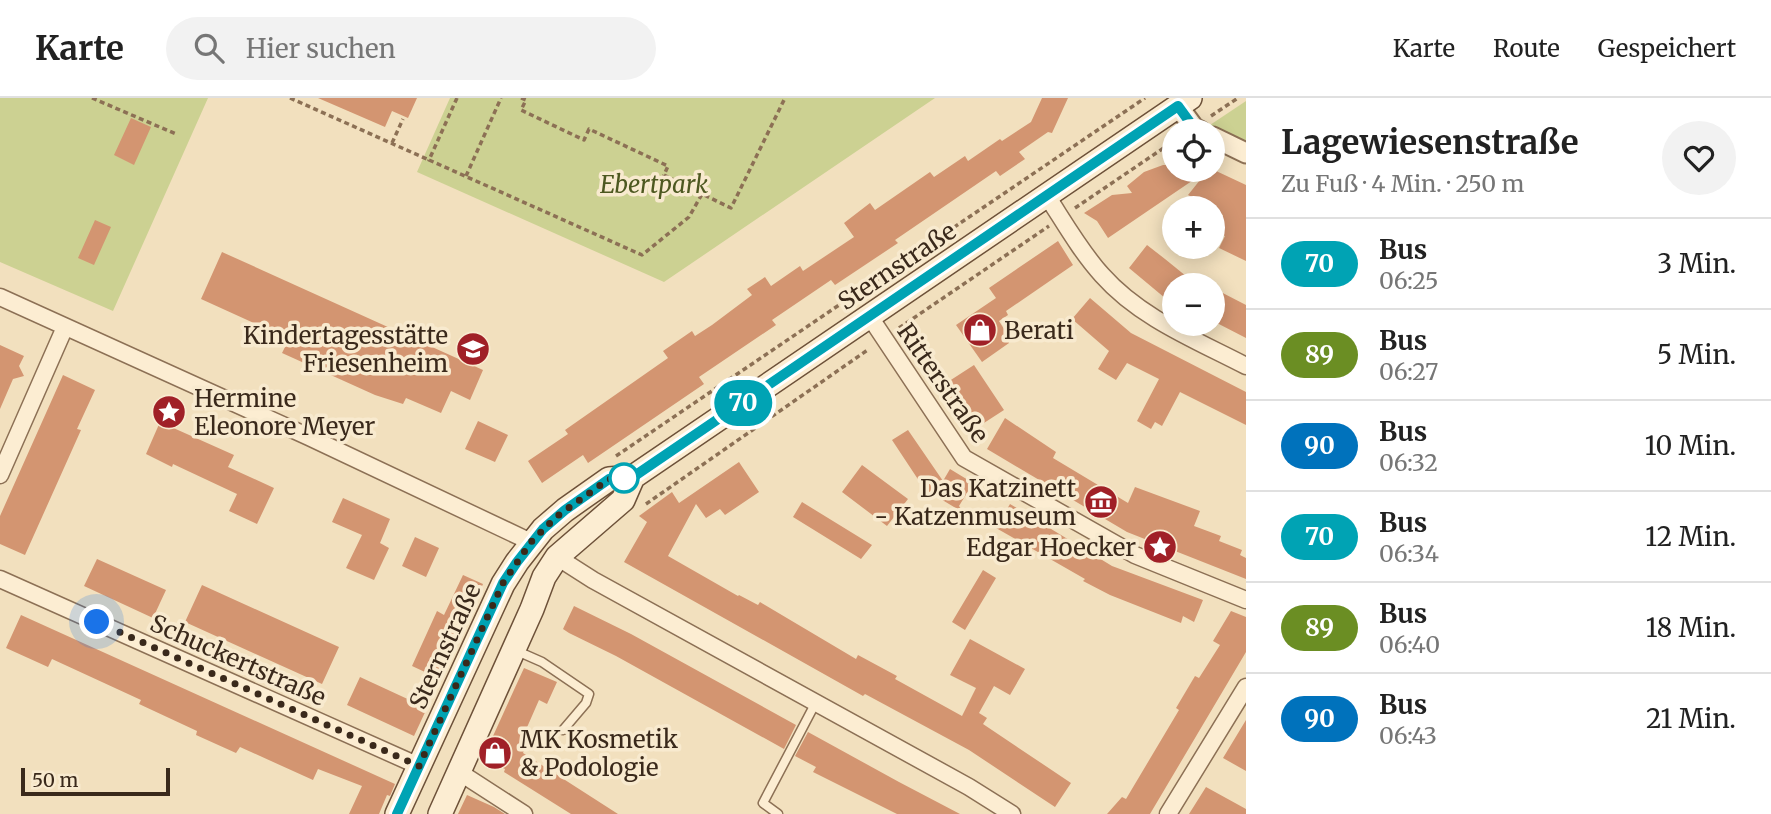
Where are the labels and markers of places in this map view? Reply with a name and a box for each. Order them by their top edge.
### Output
shop icon: Berati [961,311,999,349]
place label: Berati [1004,315,1074,346]
place label: Kindertagesstätte Friesenheim [243,320,448,379]
school or university icon: Kindertagesstätte Friesenheim [454,330,492,368]
place label: Hermine Eleonore Meyer [194,383,375,442]
place icon: Hermine Eleonore Meyer [150,393,188,431]
unlabelled marker [609,463,639,493]
place label: Das Katzinett - Katzenmuseum [874,473,1077,532]
museum icon: Das Katzinett - Katzenmuseum [1082,483,1120,521]
place icon: Edgar Hoecker [1141,528,1179,566]
place label: Edgar Hoecker [966,532,1136,563]
place label: MK Kosmetik & Podologie [520,724,679,783]
shop icon: MK Kosmetik & Podologie [476,734,514,772]

